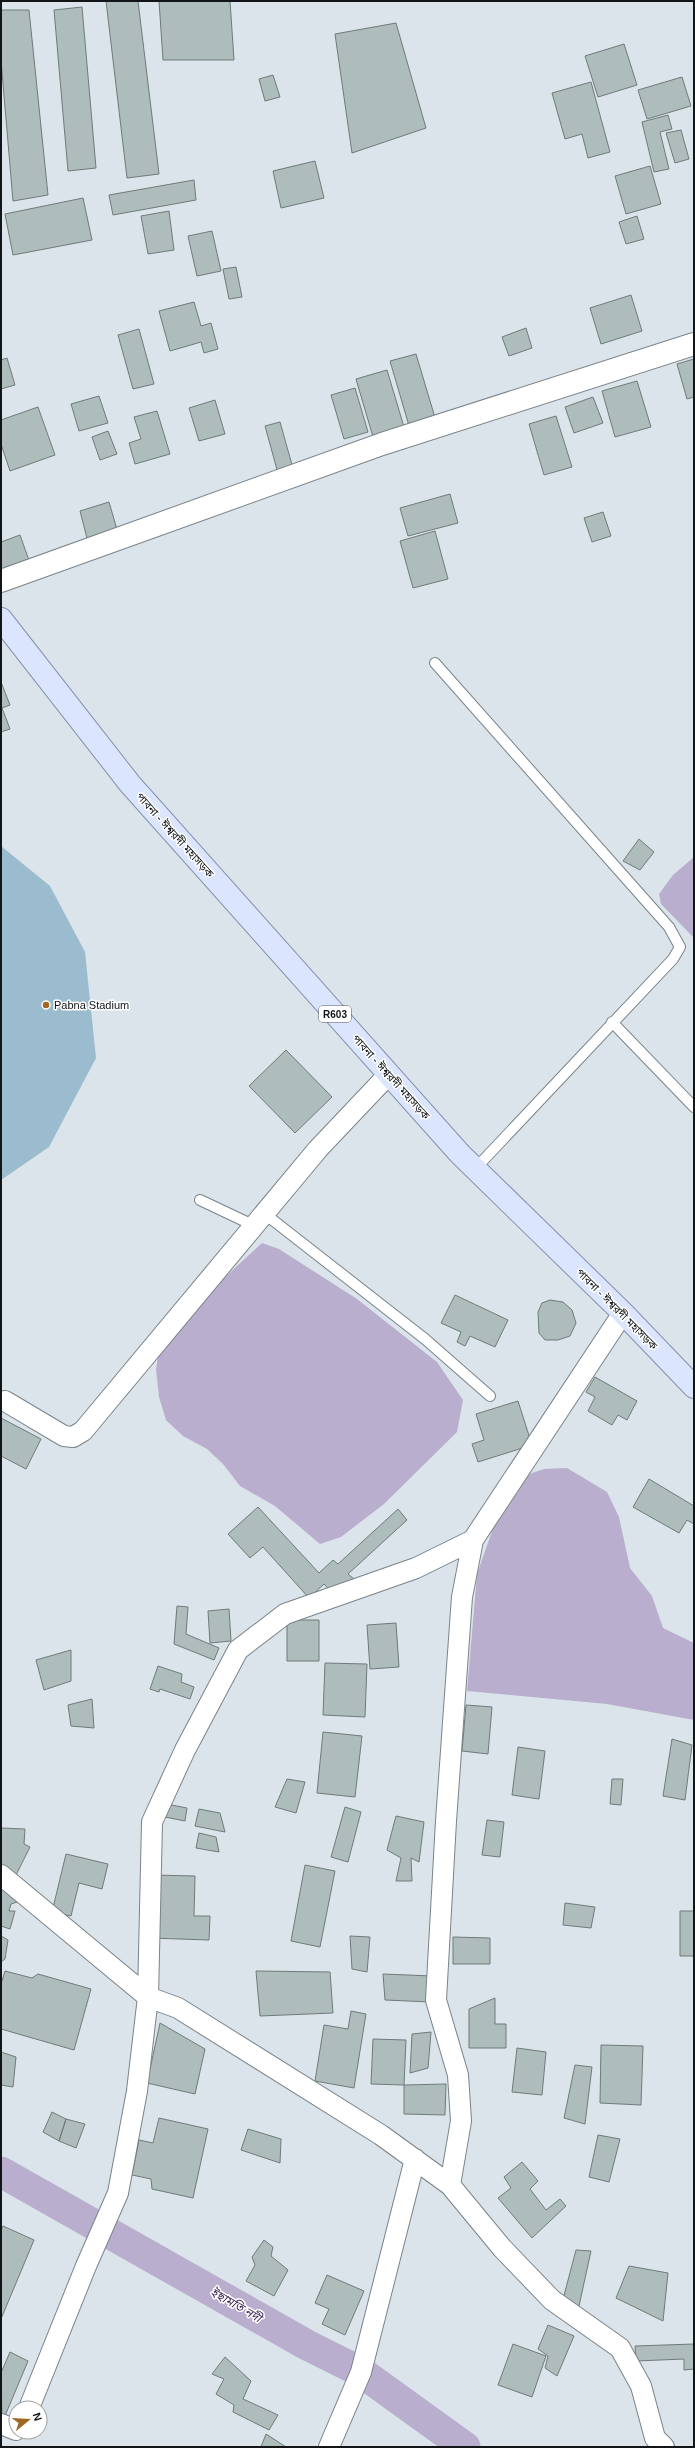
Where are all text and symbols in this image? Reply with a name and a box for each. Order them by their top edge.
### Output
street label: পাবনা - ঈশ্বরদী মহাসড়ক [134,790,216,880]
place label: Pabna Stadium [54,999,129,1011]
marker: Pabna Stadium [41,1000,51,1010]
road number: R603 [319,1006,351,1022]
street label: পাবনা - ঈশ্বরদী মহাসড়ক [350,1032,432,1122]
street label: পাবনা - ঈশ্বরদী মহাসড়ক [574,1266,660,1352]
water label: ইছামতি নদী [208,2285,266,2327]
north arrow [8,2400,48,2440]
text: N [31,2411,44,2423]

